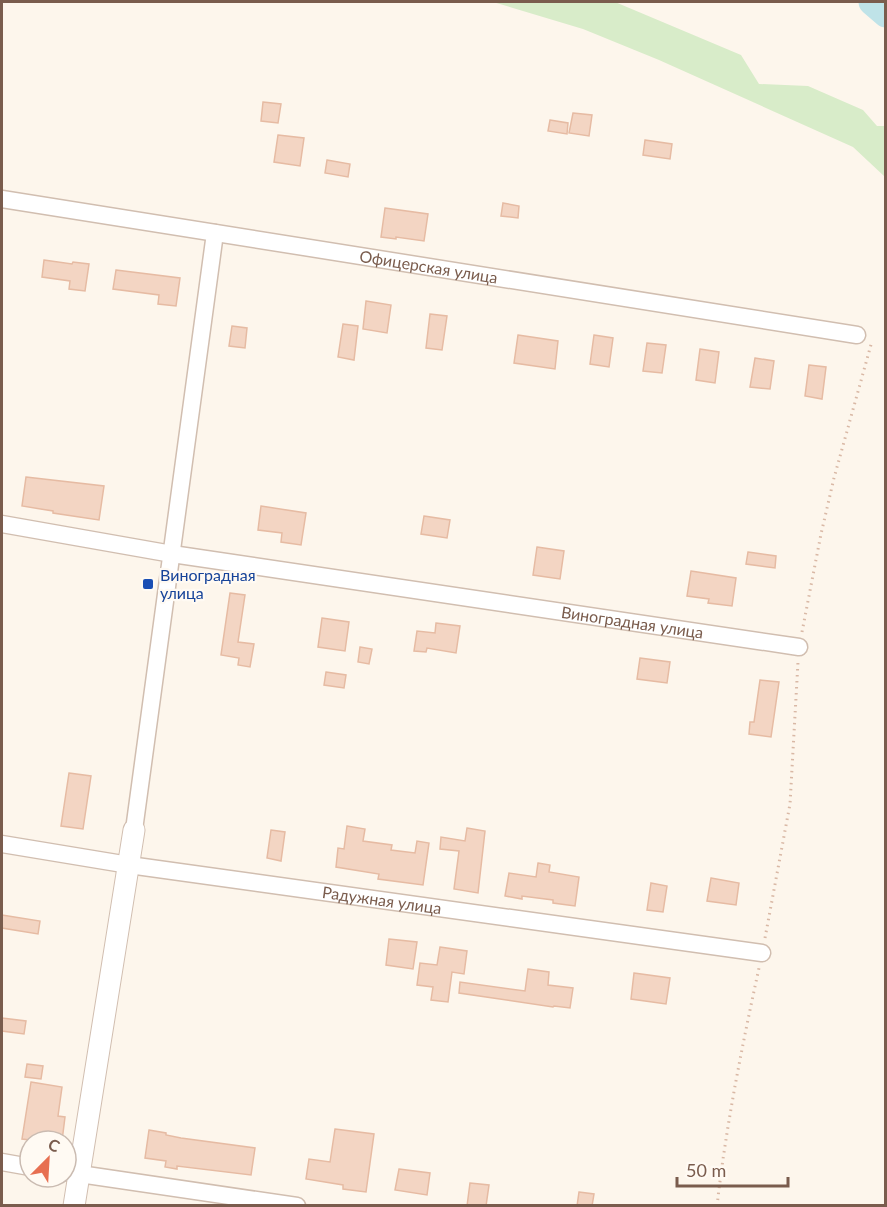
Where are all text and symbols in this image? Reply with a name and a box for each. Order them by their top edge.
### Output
street label: Офицерская улица [358,246,499,287]
place label: Виноградная улица [160,565,256,602]
marker: Виноградная улица [141,577,155,591]
street label: Виноградная улица [560,602,705,642]
street label: Радужная улица [321,882,443,917]
north arrow [18,1129,78,1189]
text: С [46,1134,63,1156]
scale bar [677,1150,788,1188]
text: 50 m [686,1159,726,1181]

